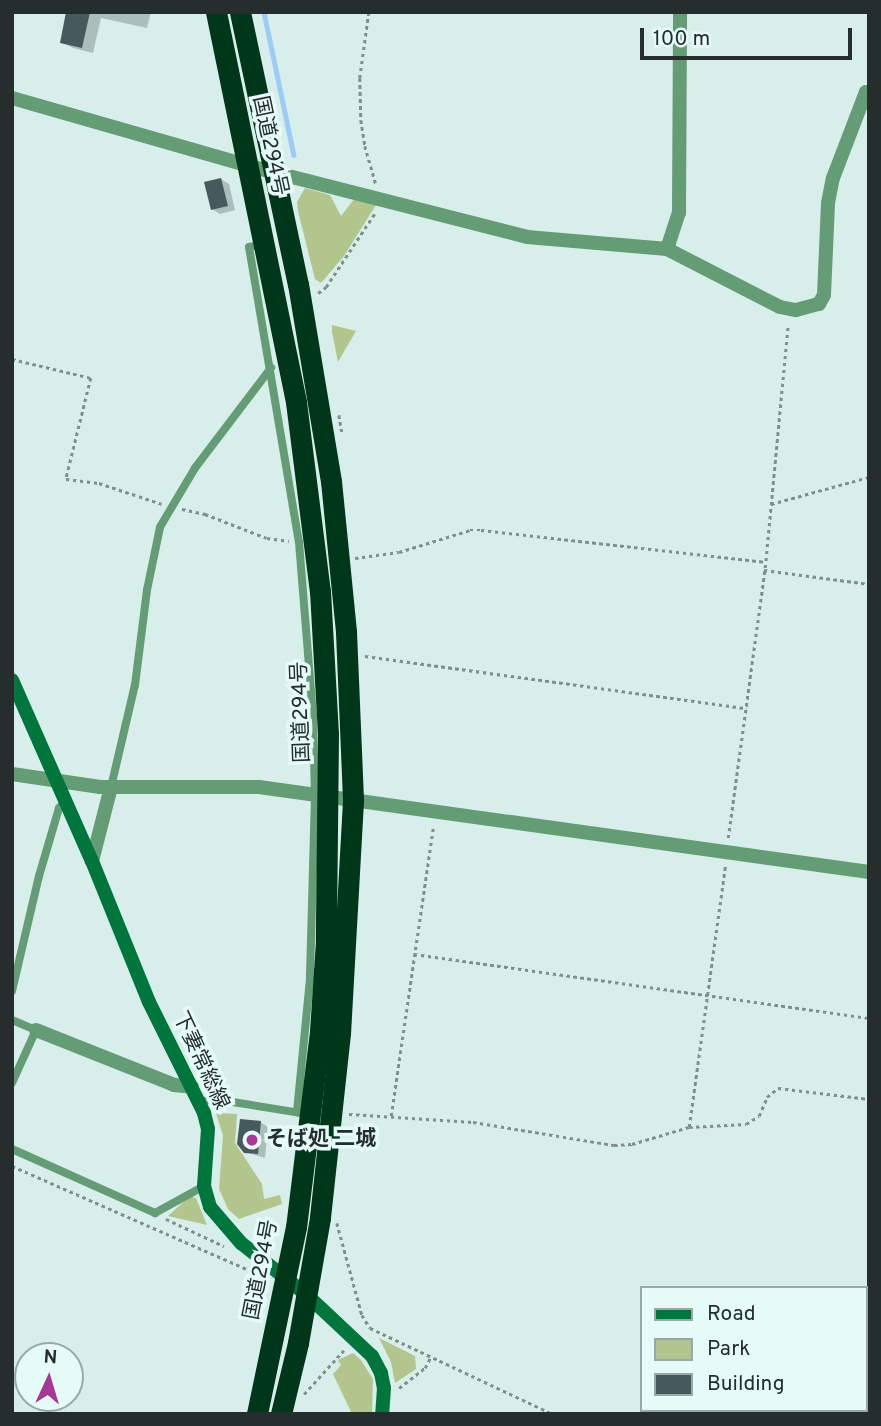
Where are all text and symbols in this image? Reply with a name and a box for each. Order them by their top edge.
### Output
scale bar [643,14,855,58]
text: 100 m [653,26,710,53]
street label: 国道294号 [246,94,292,198]
street label: 国道294号 [288,661,316,763]
street label: 下妻常総線 [166,1008,234,1114]
place label: そば処 二城 [266,1127,376,1153]
marker: そば処 二城 [244,1132,260,1148]
street label: 国道294号 [240,1218,284,1322]
legend [640,1286,867,1412]
text: Road [707,1301,756,1328]
text: Park [707,1336,750,1363]
north arrow [14,1342,84,1412]
text: N [43,1346,58,1370]
text: Building [707,1371,785,1398]

